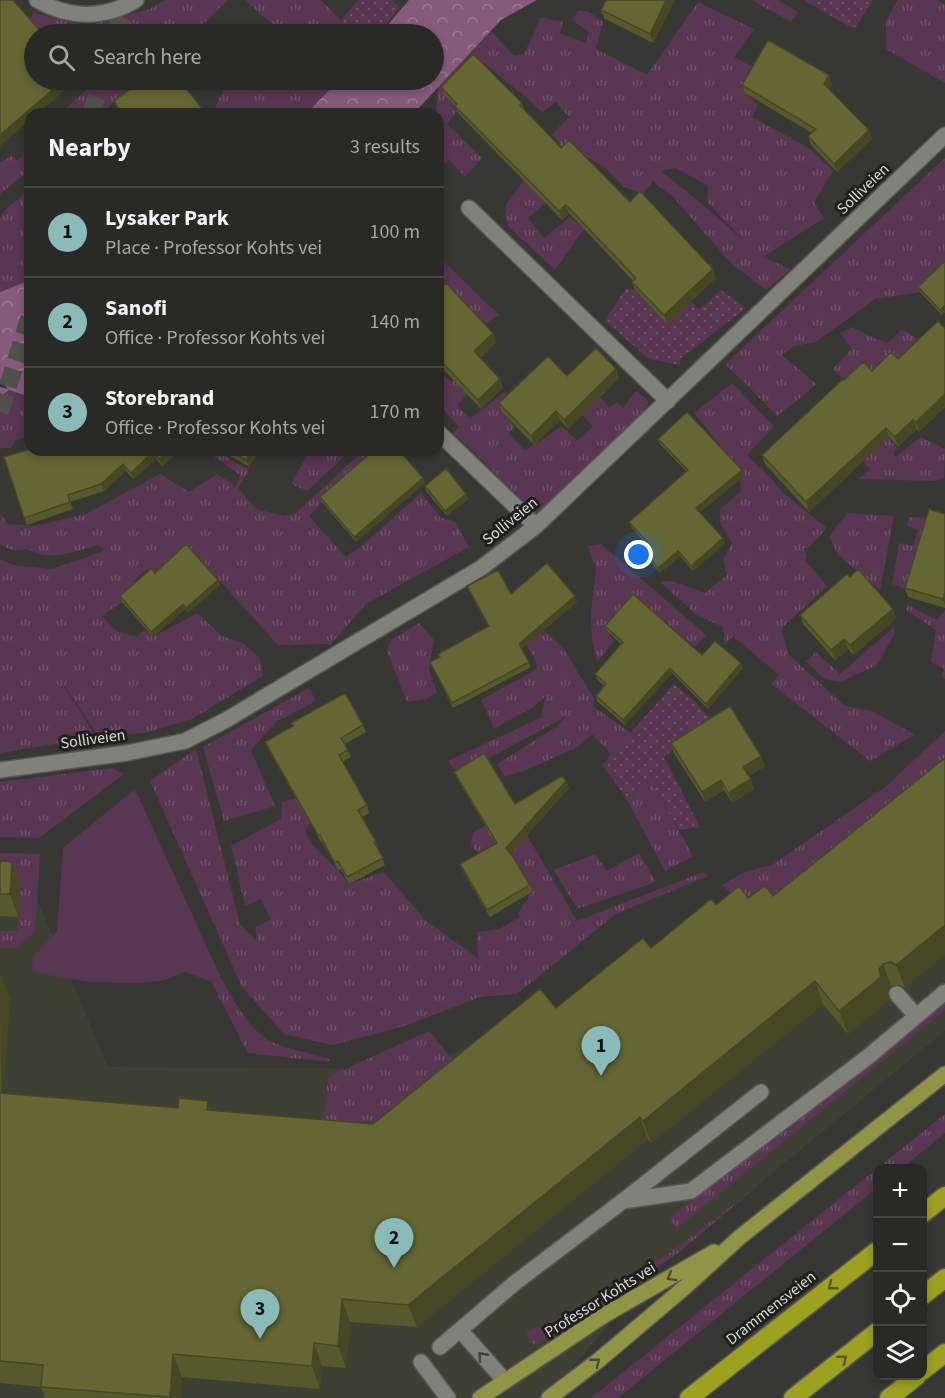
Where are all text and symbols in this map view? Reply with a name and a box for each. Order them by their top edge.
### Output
search box [24,24,444,90]
icon: search [45,41,78,74]
text: Search here [93,41,201,73]
text: Nearby [48,129,131,166]
text: 3 results [350,133,420,161]
street label: Solliveien [832,158,894,220]
text: Lysaker Park [105,202,229,234]
text: 1 [62,218,73,246]
text: 100 m [370,218,420,246]
text: Place · Professor Kohts vei [105,234,322,262]
text: Sanofi [105,292,167,324]
text: 2 [62,308,73,336]
text: 140 m [370,308,420,336]
text: Office · Professor Kohts vei [105,324,326,352]
text: Storebrand [105,382,214,414]
text: 3 [62,398,73,426]
text: 170 m [370,398,420,426]
text: Office · Professor Kohts vei [105,414,326,442]
street label: Solliveien [478,492,542,550]
your location [624,540,653,569]
street label: Solliveien [59,724,127,754]
pin: 1 [582,1026,620,1076]
map controls [873,1164,927,1380]
button: + [873,1164,927,1218]
pin: 2 [374,1218,414,1268]
button: − [873,1218,927,1272]
street label: Professor Kohts vei [540,1257,660,1343]
street label: Drammensveien [721,1266,821,1350]
one-way arrow [667,1270,678,1281]
button: locate [873,1272,927,1326]
one-way arrow [827,1278,838,1289]
pin: 3 [240,1290,280,1339]
button: layers [873,1326,927,1380]
one-way arrow [478,1352,489,1363]
one-way arrow [836,1355,847,1366]
one-way arrow [589,1358,600,1369]

